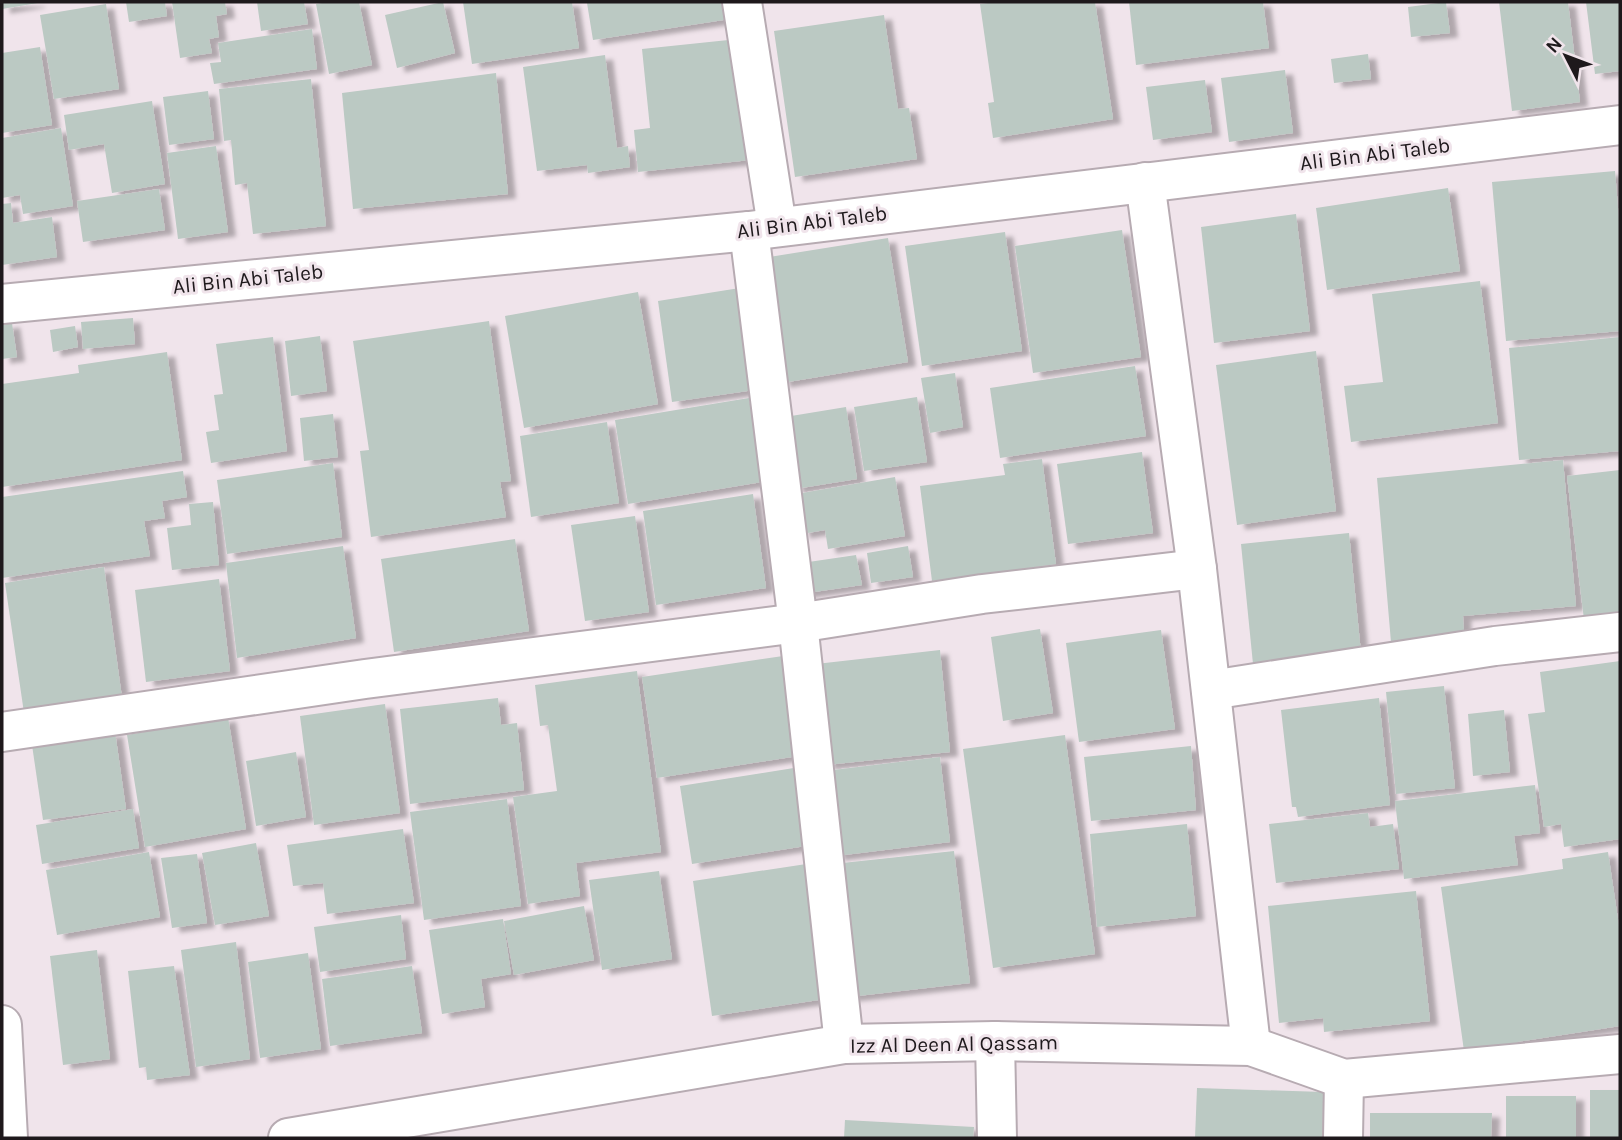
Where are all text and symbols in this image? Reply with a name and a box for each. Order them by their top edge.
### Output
north arrow [1531,21,1601,91]
text: N [1541,33,1567,58]
street label: Ali Bin Abi Taleb [1298,133,1452,175]
street label: Ali Bin Abi Taleb [735,201,889,243]
street label: Ali Bin Abi Taleb [172,259,324,299]
street label: Izz Al Deen Al Qassam [850,1030,1058,1058]

